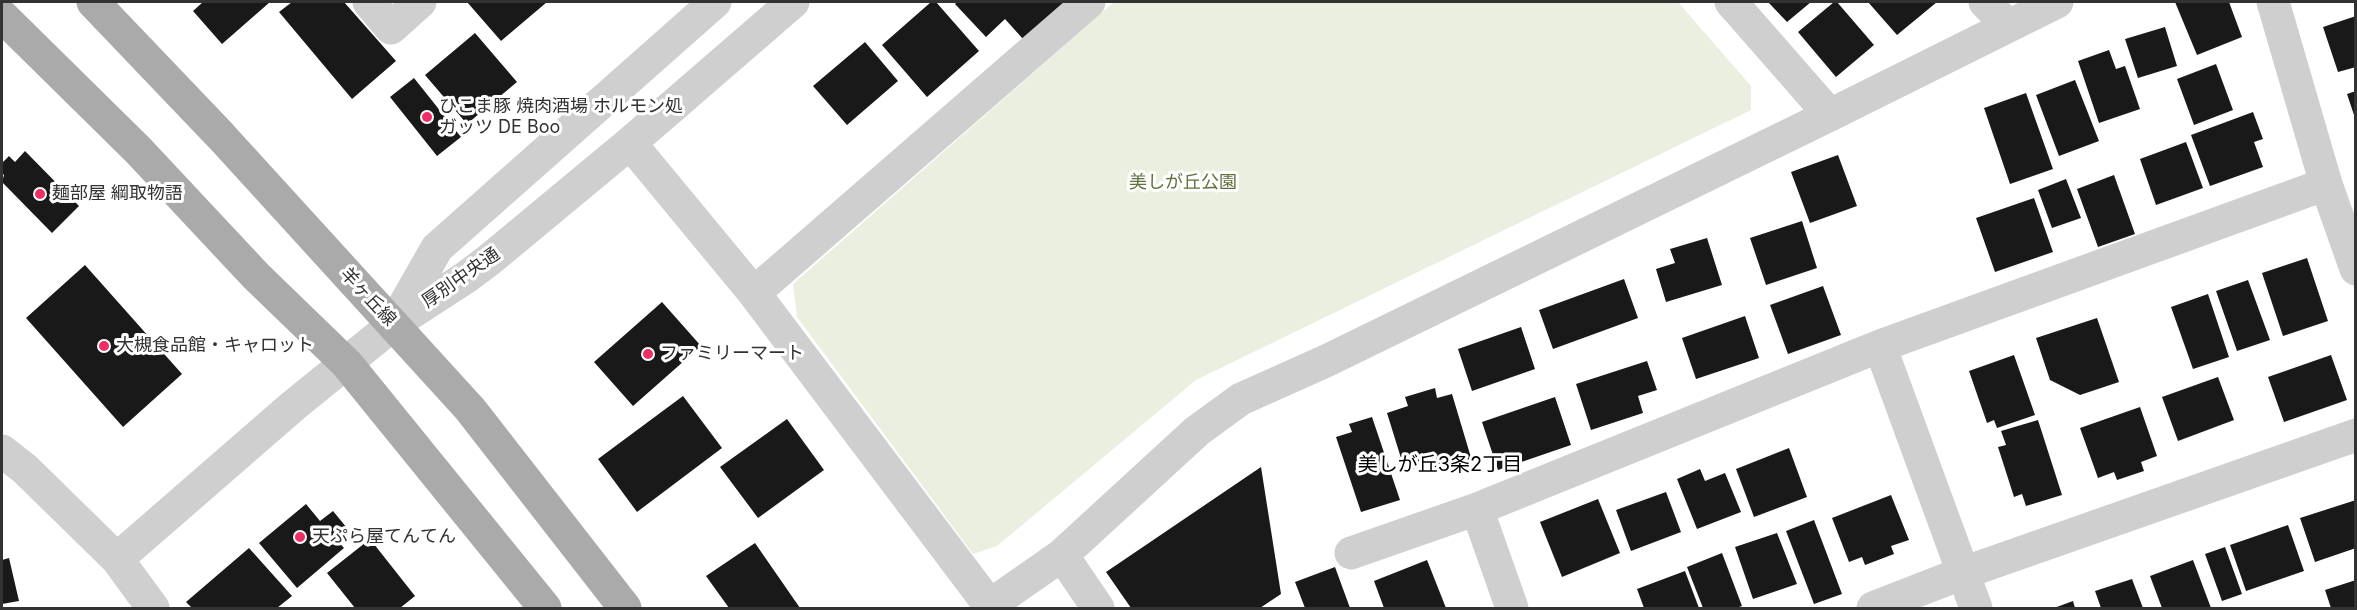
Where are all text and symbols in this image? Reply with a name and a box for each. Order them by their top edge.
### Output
place label: ひこま豚 焼肉酒場 ホルモン処 ガッツ DE Boo [439,96,683,138]
marker: ひこま豚 焼肉酒場 ホルモン処 ガッツ DE Boo [420,110,434,124]
park label: 美しが丘公園 [1129,172,1237,194]
place label: 麺部屋 綱取物語 [52,183,183,205]
marker: 麺部屋 綱取物語 [33,187,47,201]
street label: 厚別中央通 [418,243,504,313]
street label: 羊ヶ丘線 [336,263,400,331]
place label: 大槻食品館・キャロット [116,335,314,357]
marker: 大槻食品館・キャロット [97,339,111,353]
place label: ファミリーマート [660,343,804,365]
marker: ファミリーマート [641,347,655,361]
district label: 美しが丘3条2丁目 [1358,453,1522,477]
place label: 天ぷら屋てんてん [312,526,456,548]
marker: 天ぷら屋てんてん [293,530,307,544]

